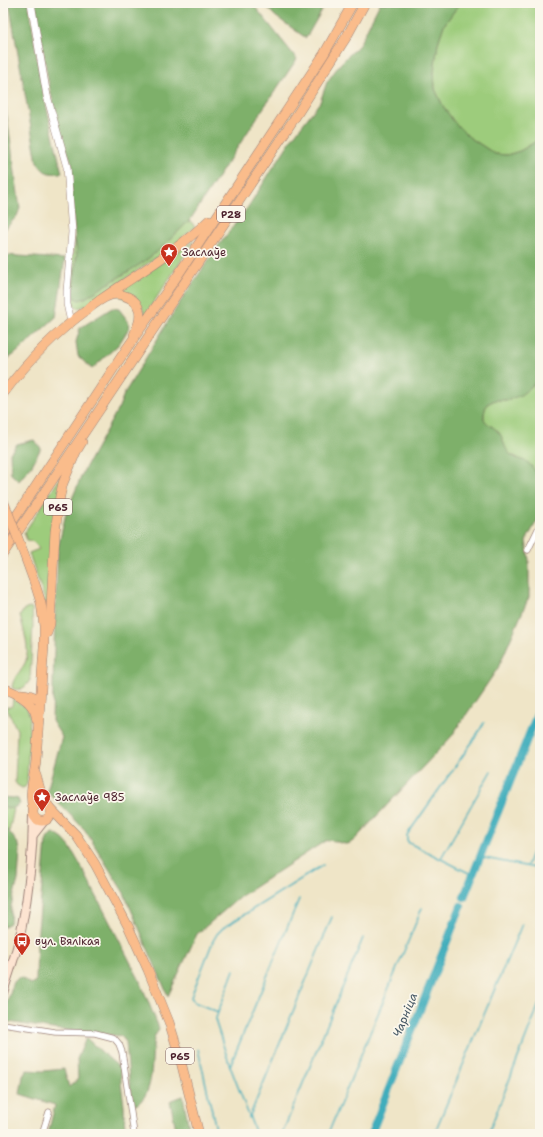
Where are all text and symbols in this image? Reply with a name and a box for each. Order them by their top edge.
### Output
road number: Р28 [217,206,245,222]
place icon: Заслаўе [159,242,179,267]
place label: Заслаўе [182,245,226,260]
road number: Р65 [44,499,72,515]
place icon: Заслаўе 985 [32,787,52,812]
place label: Заслаўе 985 [55,790,125,805]
bus stop icon: вул. Вялікая [12,931,32,956]
place label: вул. Вялікая [35,934,100,949]
water label: Чарніца [389,990,421,1040]
road number: Р65 [166,1048,194,1064]

